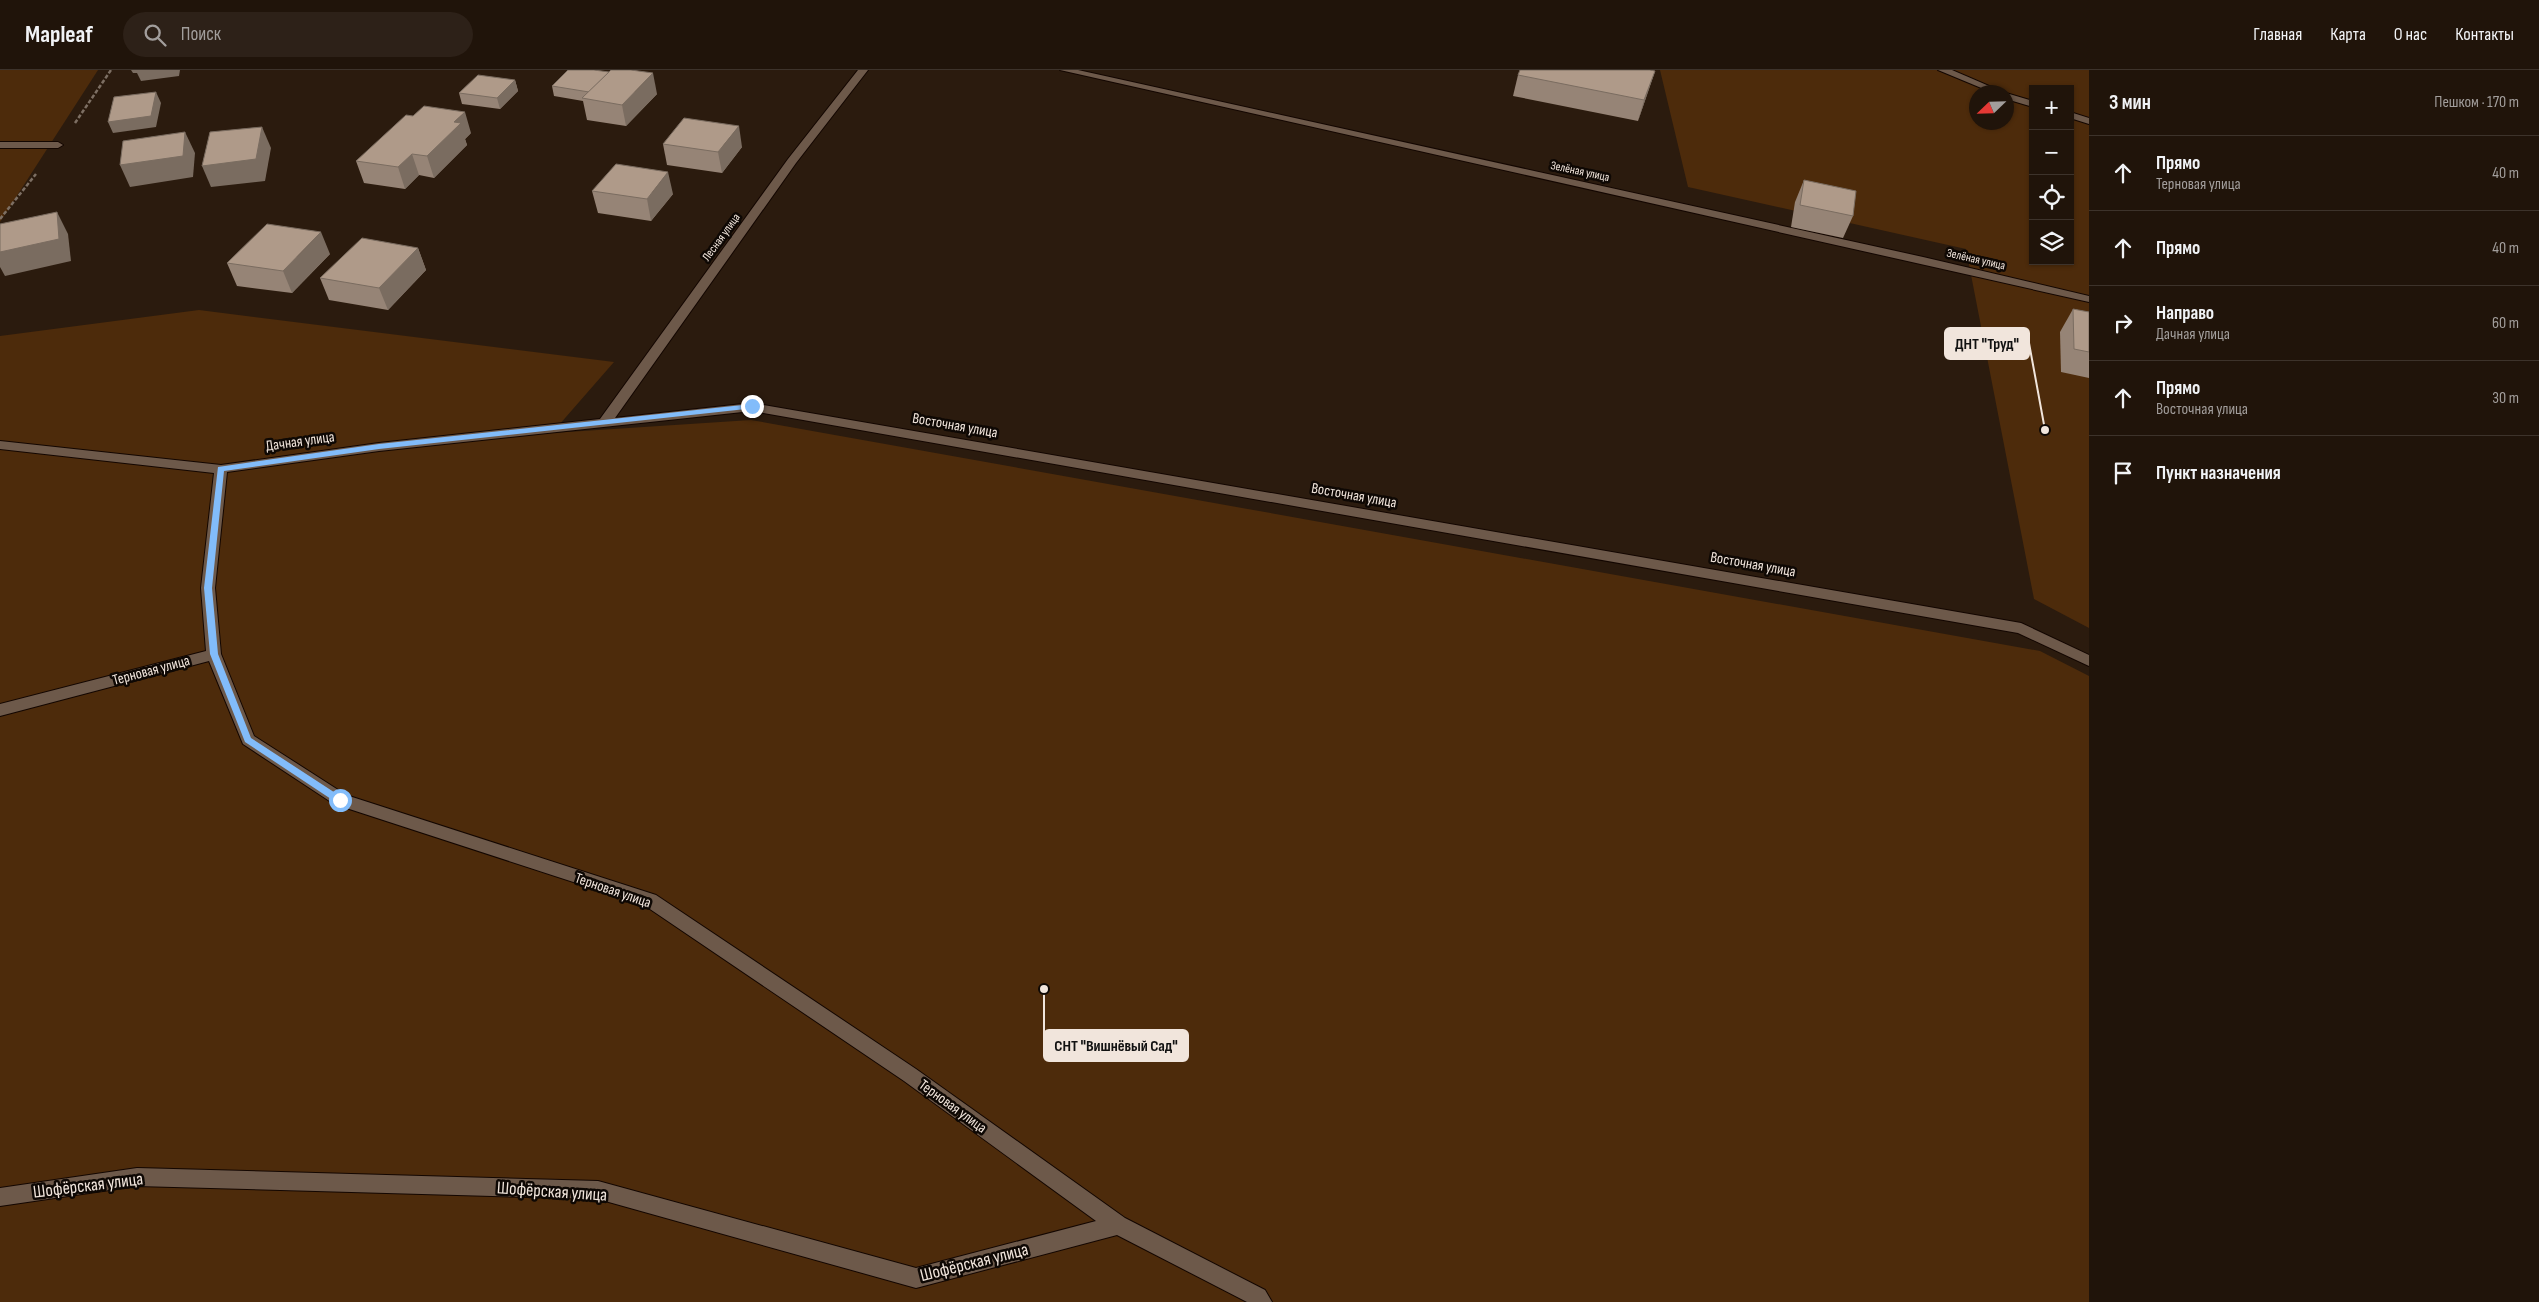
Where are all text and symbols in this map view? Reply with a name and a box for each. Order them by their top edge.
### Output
search box [123,12,473,57]
text: Mapleaf [25,20,93,49]
icon: search [141,21,169,49]
text: Поиск [181,23,221,46]
text: Главная [2253,24,2302,45]
text: Карта [2330,24,2366,45]
text: О нас [2394,24,2427,45]
text: Контакты [2455,24,2514,45]
north arrow [1969,85,2014,130]
map controls [2029,85,2074,265]
button: + [2029,85,2074,130]
text: 3 мин [2109,90,2151,115]
text: Пешком · 170 m [2434,93,2519,112]
button: − [2029,130,2074,175]
text: Прямо [2156,152,2200,175]
street label: Зелёная улица [1549,158,1611,185]
icon: ahead [2109,159,2137,187]
text: 40 m [2492,164,2519,183]
button: locate [2029,175,2074,220]
text: Терновая улица [2156,175,2241,194]
street label: Лесная улица [699,210,744,264]
button: layers [2029,220,2074,265]
icon: ahead [2109,234,2137,262]
text: Прямо [2156,237,2200,260]
text: 40 m [2492,239,2519,258]
street label: Зелёная улица [1945,245,2007,274]
text: Направо [2156,302,2214,325]
icon: right [2109,309,2137,337]
text: 60 m [2492,314,2519,333]
text: Дачная улица [2156,325,2230,344]
callout: ДНТ "Труд" [1945,328,2029,359]
text: ДНТ "Труд" [1955,335,2019,354]
text: Прямо [2156,377,2200,400]
icon: ahead [2109,384,2137,412]
text: 30 m [2492,389,2519,408]
route end [741,395,764,418]
text: Восточная улица [2156,400,2248,419]
street label: Восточная улица [911,409,999,442]
street label: Дачная улица [264,427,336,456]
icon: arrive [2109,459,2137,487]
text: Пункт назначения [2156,462,2281,485]
street label: Восточная улица [1310,479,1398,512]
street label: Восточная улица [1709,548,1797,581]
street label: Терновая улица [110,651,192,690]
route start [329,789,352,812]
street label: Терновая улица [572,869,654,912]
callout: СНТ "Вишнёвый Сад" [1044,1030,1188,1061]
text: СНТ "Вишнёвый Сад" [1054,1037,1178,1056]
street label: Терновая улица [915,1075,991,1138]
street label: Шофёрская улица [32,1168,144,1203]
street label: Шофёрская улица [496,1177,608,1206]
street label: Шофёрская улица [918,1239,1030,1286]

